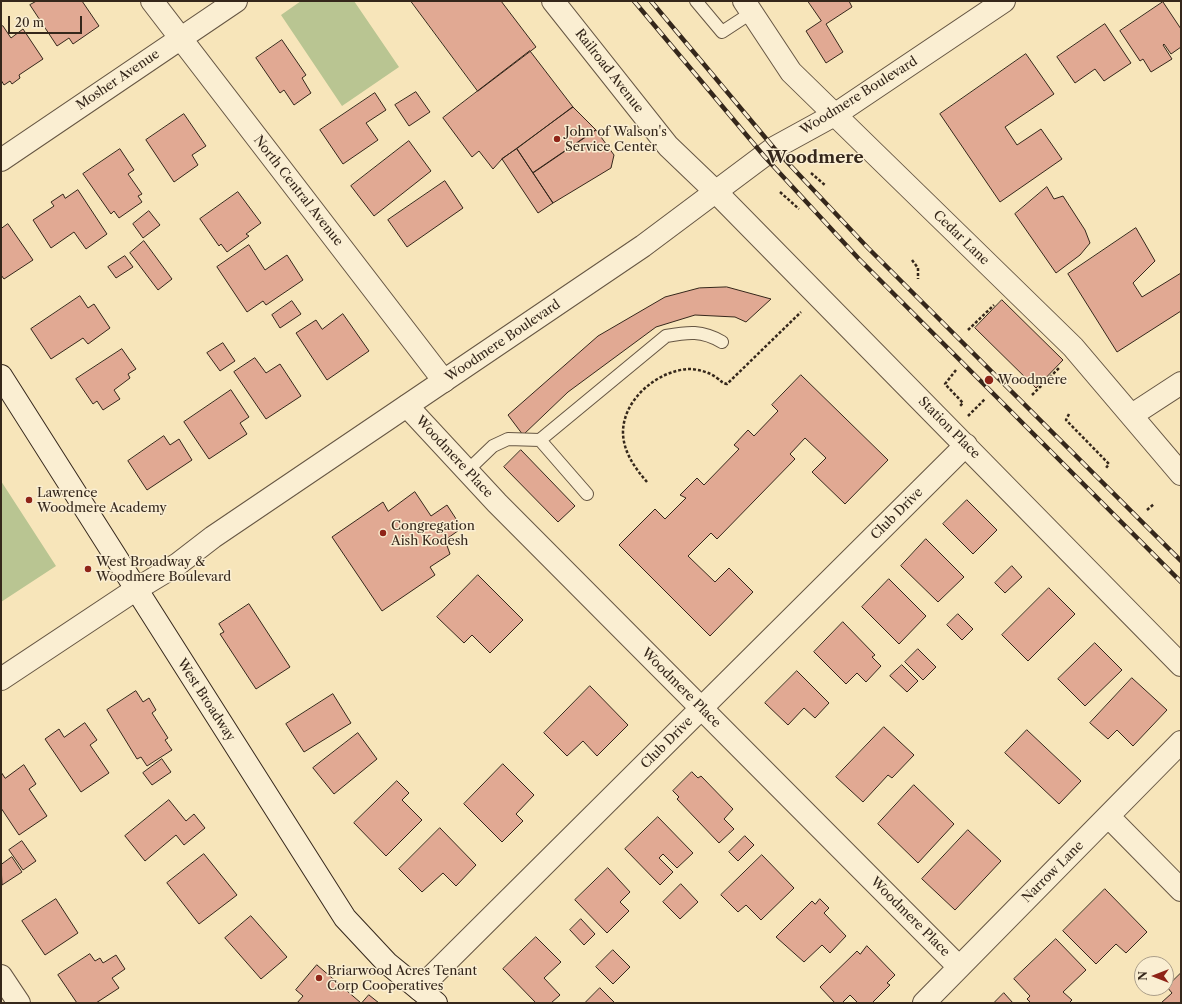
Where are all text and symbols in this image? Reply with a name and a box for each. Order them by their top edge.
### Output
scale bar [10,8,84,34]
text: 20 m [15,15,44,30]
street label: Railroad Avenue [571,26,647,116]
street label: Mosher Avenue [73,46,163,114]
street label: Woodmere Boulevard [798,54,920,138]
place label: John of Walson's Service Center [565,124,667,155]
street label: North Central Avenue [250,133,346,249]
marker: John of Walson's Service Center [552,134,562,144]
district label: Woodmere [766,148,864,168]
street label: Cedar Lane [930,207,992,269]
street label: Woodmere Boulevard [443,297,563,385]
place label: Woodmere [998,372,1067,388]
marker: Woodmere [983,374,995,386]
street label: Station Place [915,394,983,462]
street label: Woodmere Place [412,413,496,501]
place label: Lawrence Woodmere Academy [37,485,167,516]
street label: Club Drive [868,485,926,543]
marker: Lawrence Woodmere Academy [24,495,34,505]
place label: Congregation Aish Kodesh [391,518,475,549]
marker: Congregation Aish Kodesh [378,528,388,538]
place label: West Broadway & Woodmere Boulevard [96,554,231,585]
marker: West Broadway & Woodmere Boulevard [83,564,93,574]
street label: Woodmere Place [638,645,724,731]
street label: West Broadway [174,656,238,744]
street label: Club Drive [638,714,696,772]
street label: Narrow Lane [1019,838,1087,906]
street label: Woodmere Place [867,874,953,960]
north arrow [1134,956,1174,996]
place label: Briarwood Acres Tenant Corp Cooperatives [327,963,477,994]
text: N [1136,971,1150,981]
marker: Briarwood Acres Tenant Corp Cooperatives [314,973,324,983]

